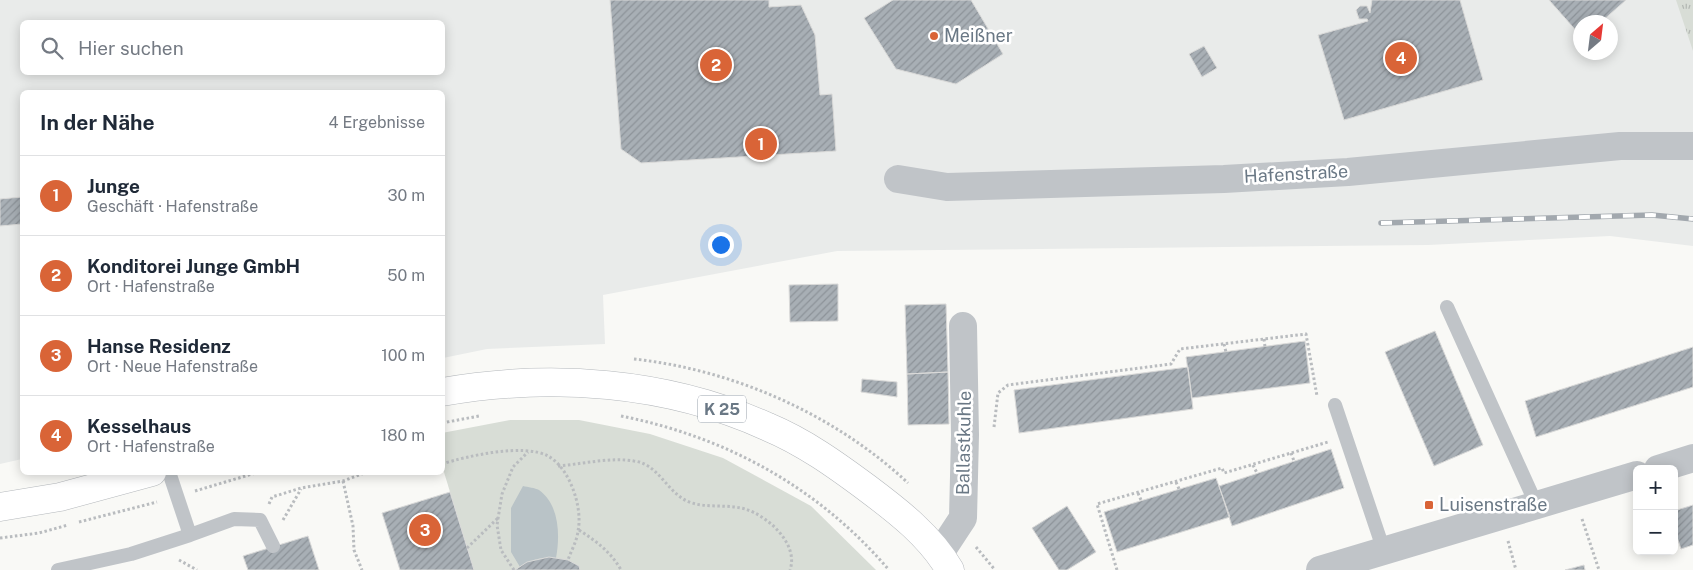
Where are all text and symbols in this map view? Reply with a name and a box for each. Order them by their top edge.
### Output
north arrow [1573,15,1618,60]
search box [20,20,445,75]
place label: Meißner [944,25,1013,46]
marker: Meißner [928,30,940,42]
icon: search [38,34,66,62]
text: Hier suchen [78,37,184,59]
pin: 4 [1385,39,1417,77]
pin: 2 [700,46,732,84]
text: In der Nähe [40,110,155,135]
text: 4 Ergebnisse [329,113,425,132]
pin: 1 [745,125,777,163]
street label: Hafenstraße [1243,160,1349,187]
text: Junge [87,175,140,197]
text: 1 [53,186,59,205]
text: 30 m [388,186,425,205]
text: Geschäft · Hafenstraße [87,197,258,216]
your location [708,232,734,258]
text: Konditorei Junge GmbH [87,255,300,277]
text: 2 [51,266,61,285]
text: 50 m [387,266,425,285]
text: Ort · Hafenstraße [87,277,215,296]
text: Hanse Residenz [87,335,231,357]
text: 3 [51,346,61,365]
text: 100 m [381,346,425,365]
text: Ort · Neue Hafenstraße [87,357,258,376]
street label: Ballastkuhle [952,391,975,495]
road number: K 25 [698,396,746,422]
text: Kesselhaus [87,415,191,437]
text: 4 [51,426,61,445]
text: 180 m [381,426,425,445]
text: Ort · Hafenstraße [87,437,215,456]
map controls [1633,465,1678,555]
button: + [1633,465,1678,510]
place label: Luisenstraße [1439,494,1547,515]
marker: Luisenstraße [1423,499,1435,511]
button: − [1633,510,1678,555]
pin: 3 [409,511,441,549]

